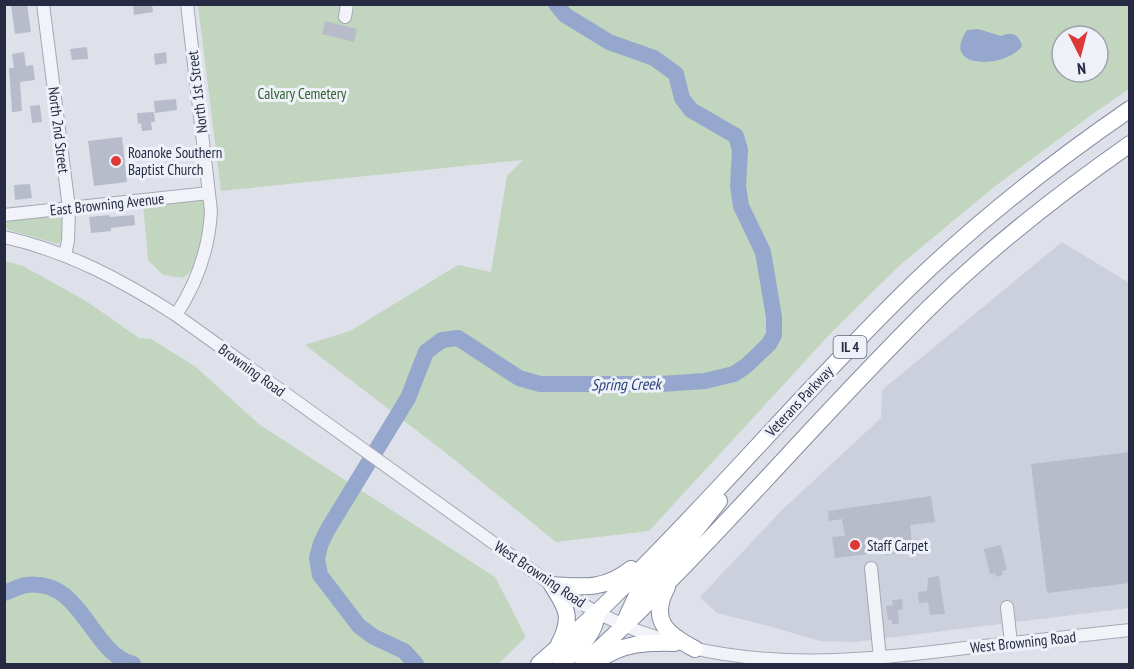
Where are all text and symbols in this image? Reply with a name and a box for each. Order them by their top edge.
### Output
north arrow [1050,24,1110,84]
street label: North 1st Street [183,50,211,134]
text: N [1076,59,1087,79]
park label: Calvary Cemetery [257,84,347,103]
street label: North 2nd Street [44,86,74,174]
place label: Roanoke Southern Baptist Church [128,143,222,179]
marker: Roanoke Southern Baptist Church [109,154,123,168]
street label: East Browning Avenue [49,189,165,219]
road number: IL 4 [834,336,866,358]
street label: Browning Road [215,339,289,401]
street label: Veterans Parkway [761,361,837,441]
water label: Spring Creek [591,373,663,395]
street label: West Browning Road [491,536,589,612]
place label: Staff Carpet [867,536,928,555]
marker: Staff Carpet [848,538,862,552]
street label: West Browning Road [969,627,1077,657]

